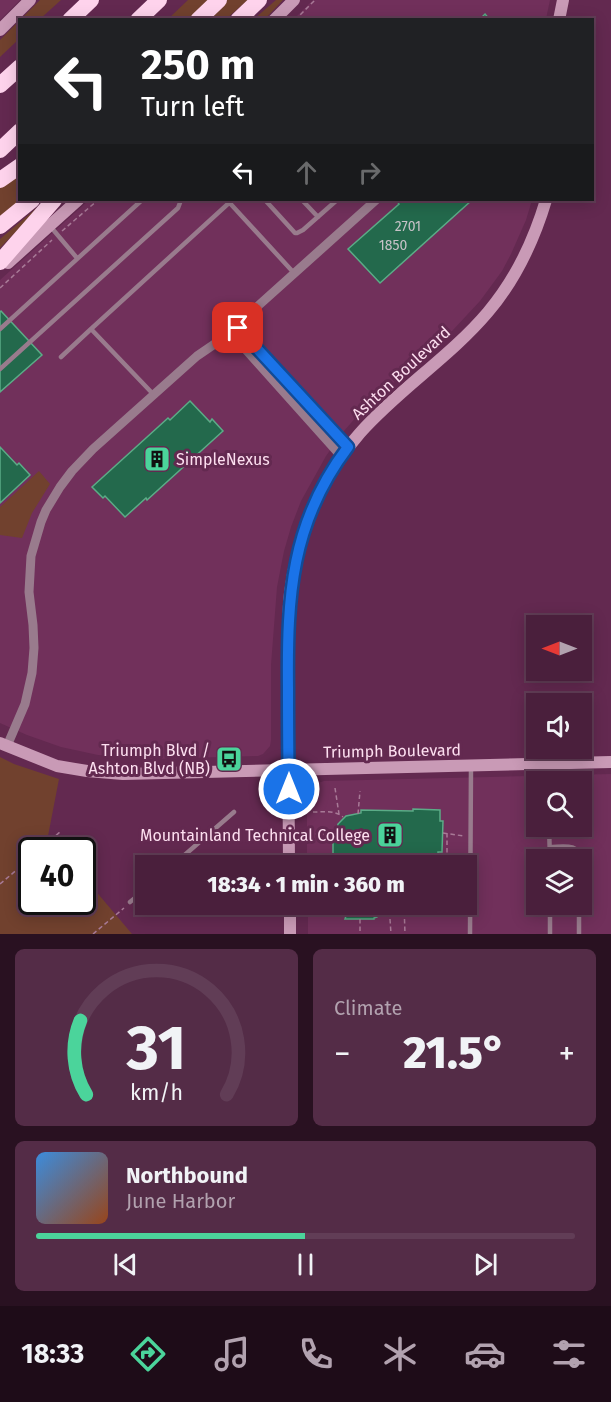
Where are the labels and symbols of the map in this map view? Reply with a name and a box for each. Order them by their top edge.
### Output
house number: 2701 [395,218,421,235]
house number: 1850 [379,237,407,254]
pin [212,302,263,353]
street label: Ashton Boulevard [348,322,454,424]
building icon: SimpleNexus [142,444,172,474]
place label: SimpleNexus [176,450,270,469]
north arrow [526,615,592,681]
street label: Triumph Boulevard [323,740,461,762]
place label: Triumph Blvd / Ashton Blvd (NB) [89,741,210,778]
bus stop icon: Triumph Blvd / Ashton Blvd (NB) [214,744,244,774]
position arrow [257,757,321,821]
building icon: Mountainland Technical College [375,820,405,850]
place label: Mountainland Technical College [140,826,370,845]
speed limit sign: 40 [18,837,96,915]

